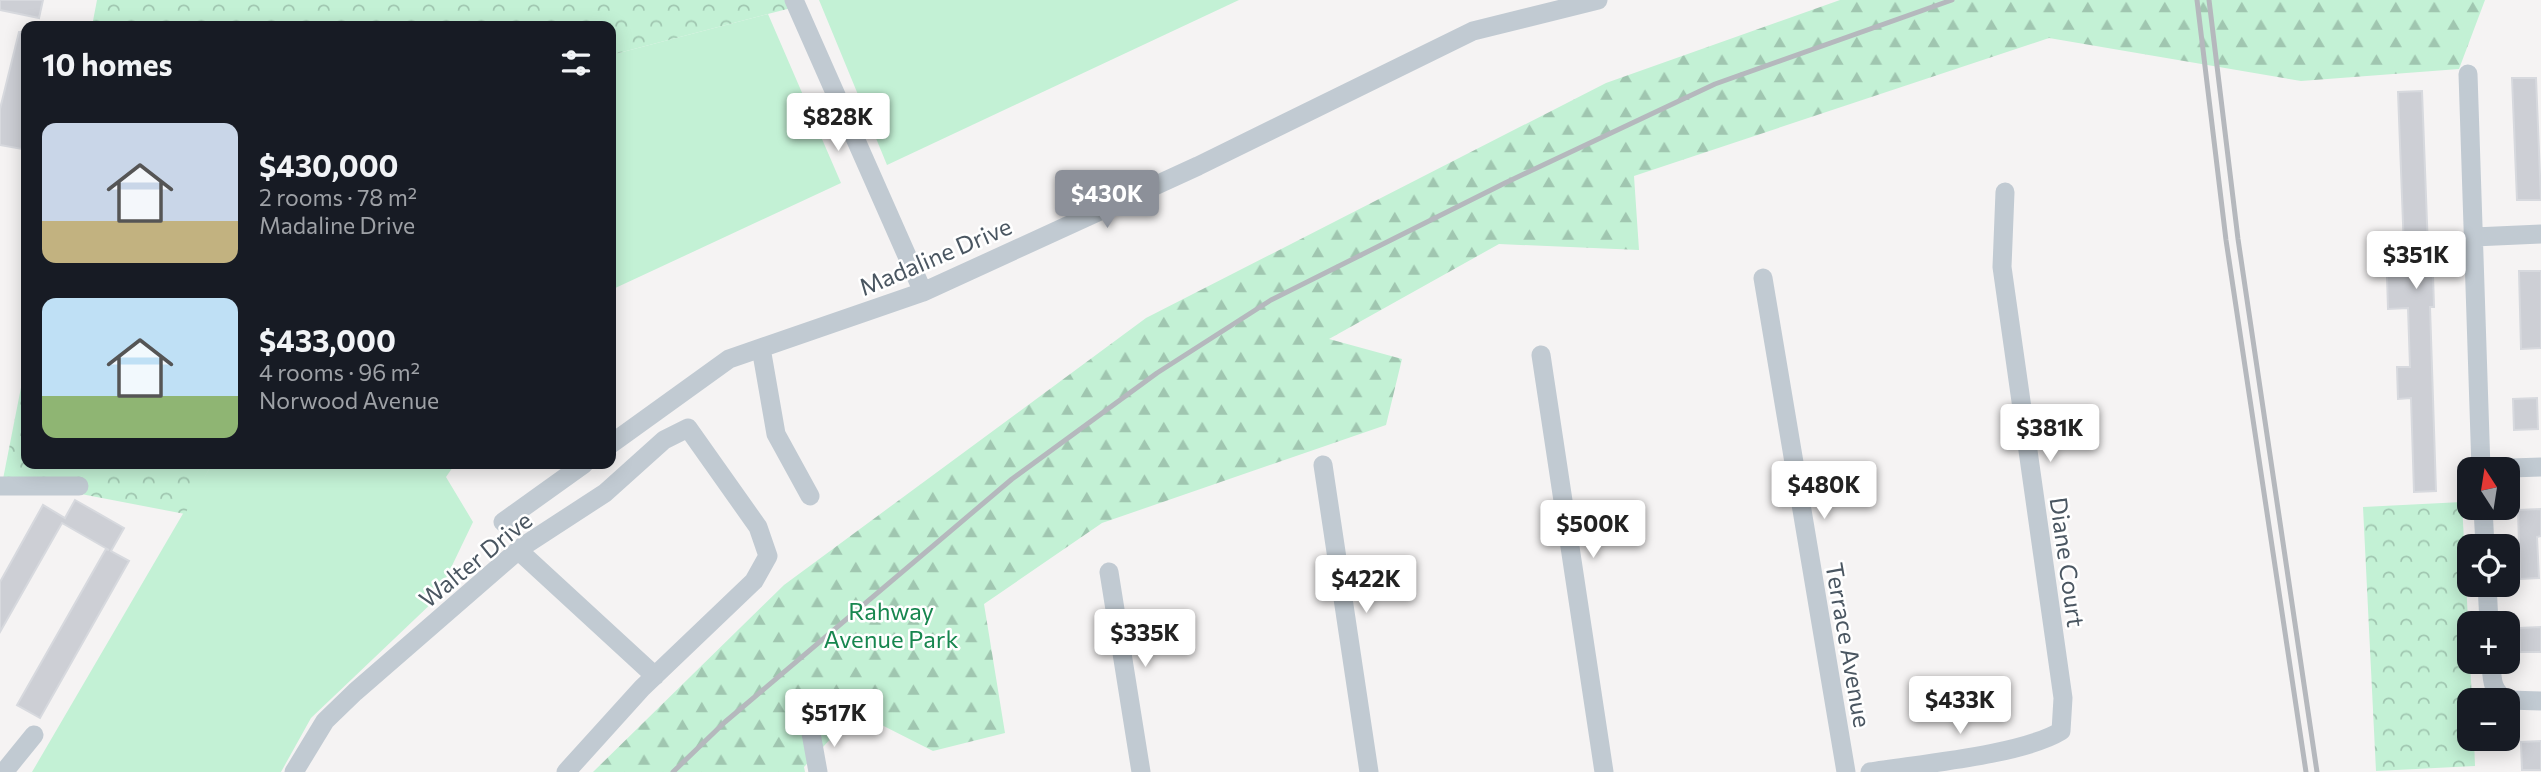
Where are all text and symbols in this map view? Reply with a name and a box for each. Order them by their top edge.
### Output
icon: filters [557,44,595,82]
text: 10 homes [42,45,172,82]
pin: $828K [789,94,887,153]
text: $828K [803,102,873,130]
text: $430,000 [259,146,399,183]
icon: home [98,151,182,235]
pin: $430K [1058,170,1156,230]
text: $430K [1071,179,1143,207]
text: 2 rooms · 78 m² [259,183,417,211]
text: Madaline Drive [259,211,415,239]
street label: Madaline Drive [854,211,1016,301]
pin: $351K [2367,232,2465,291]
text: $351K [2383,240,2449,268]
text: $433,000 [259,321,396,358]
icon: home [98,326,182,410]
text: 4 rooms · 96 m² [259,358,420,386]
text: Norwood Avenue [259,386,439,414]
pin: $381K [2001,405,2099,464]
text: $381K [2016,413,2084,441]
north arrow [2457,457,2520,520]
map controls [2457,457,2520,751]
pin: $480K [1775,462,1873,521]
text: $480K [1788,470,1860,498]
street label: Diane Court [2045,495,2091,629]
pin: $500K [1544,500,1642,560]
street label: Walter Drive [413,505,537,613]
text: $500K [1556,509,1630,537]
button: locate [2457,534,2520,597]
pin: $422K [1317,556,1415,615]
street label: Terrace Avenue [1820,560,1878,730]
text: $422K [1331,564,1401,592]
park label: Rahway Avenue Park [824,596,958,653]
pin: $335K [1096,610,1194,669]
button: + [2457,611,2520,674]
text: $335K [1110,618,1180,646]
pin: $433K [1911,676,2009,736]
text: $433K [1925,685,1995,713]
button: − [2457,688,2520,751]
pin: $517K [785,690,883,749]
text: $517K [801,698,867,726]

